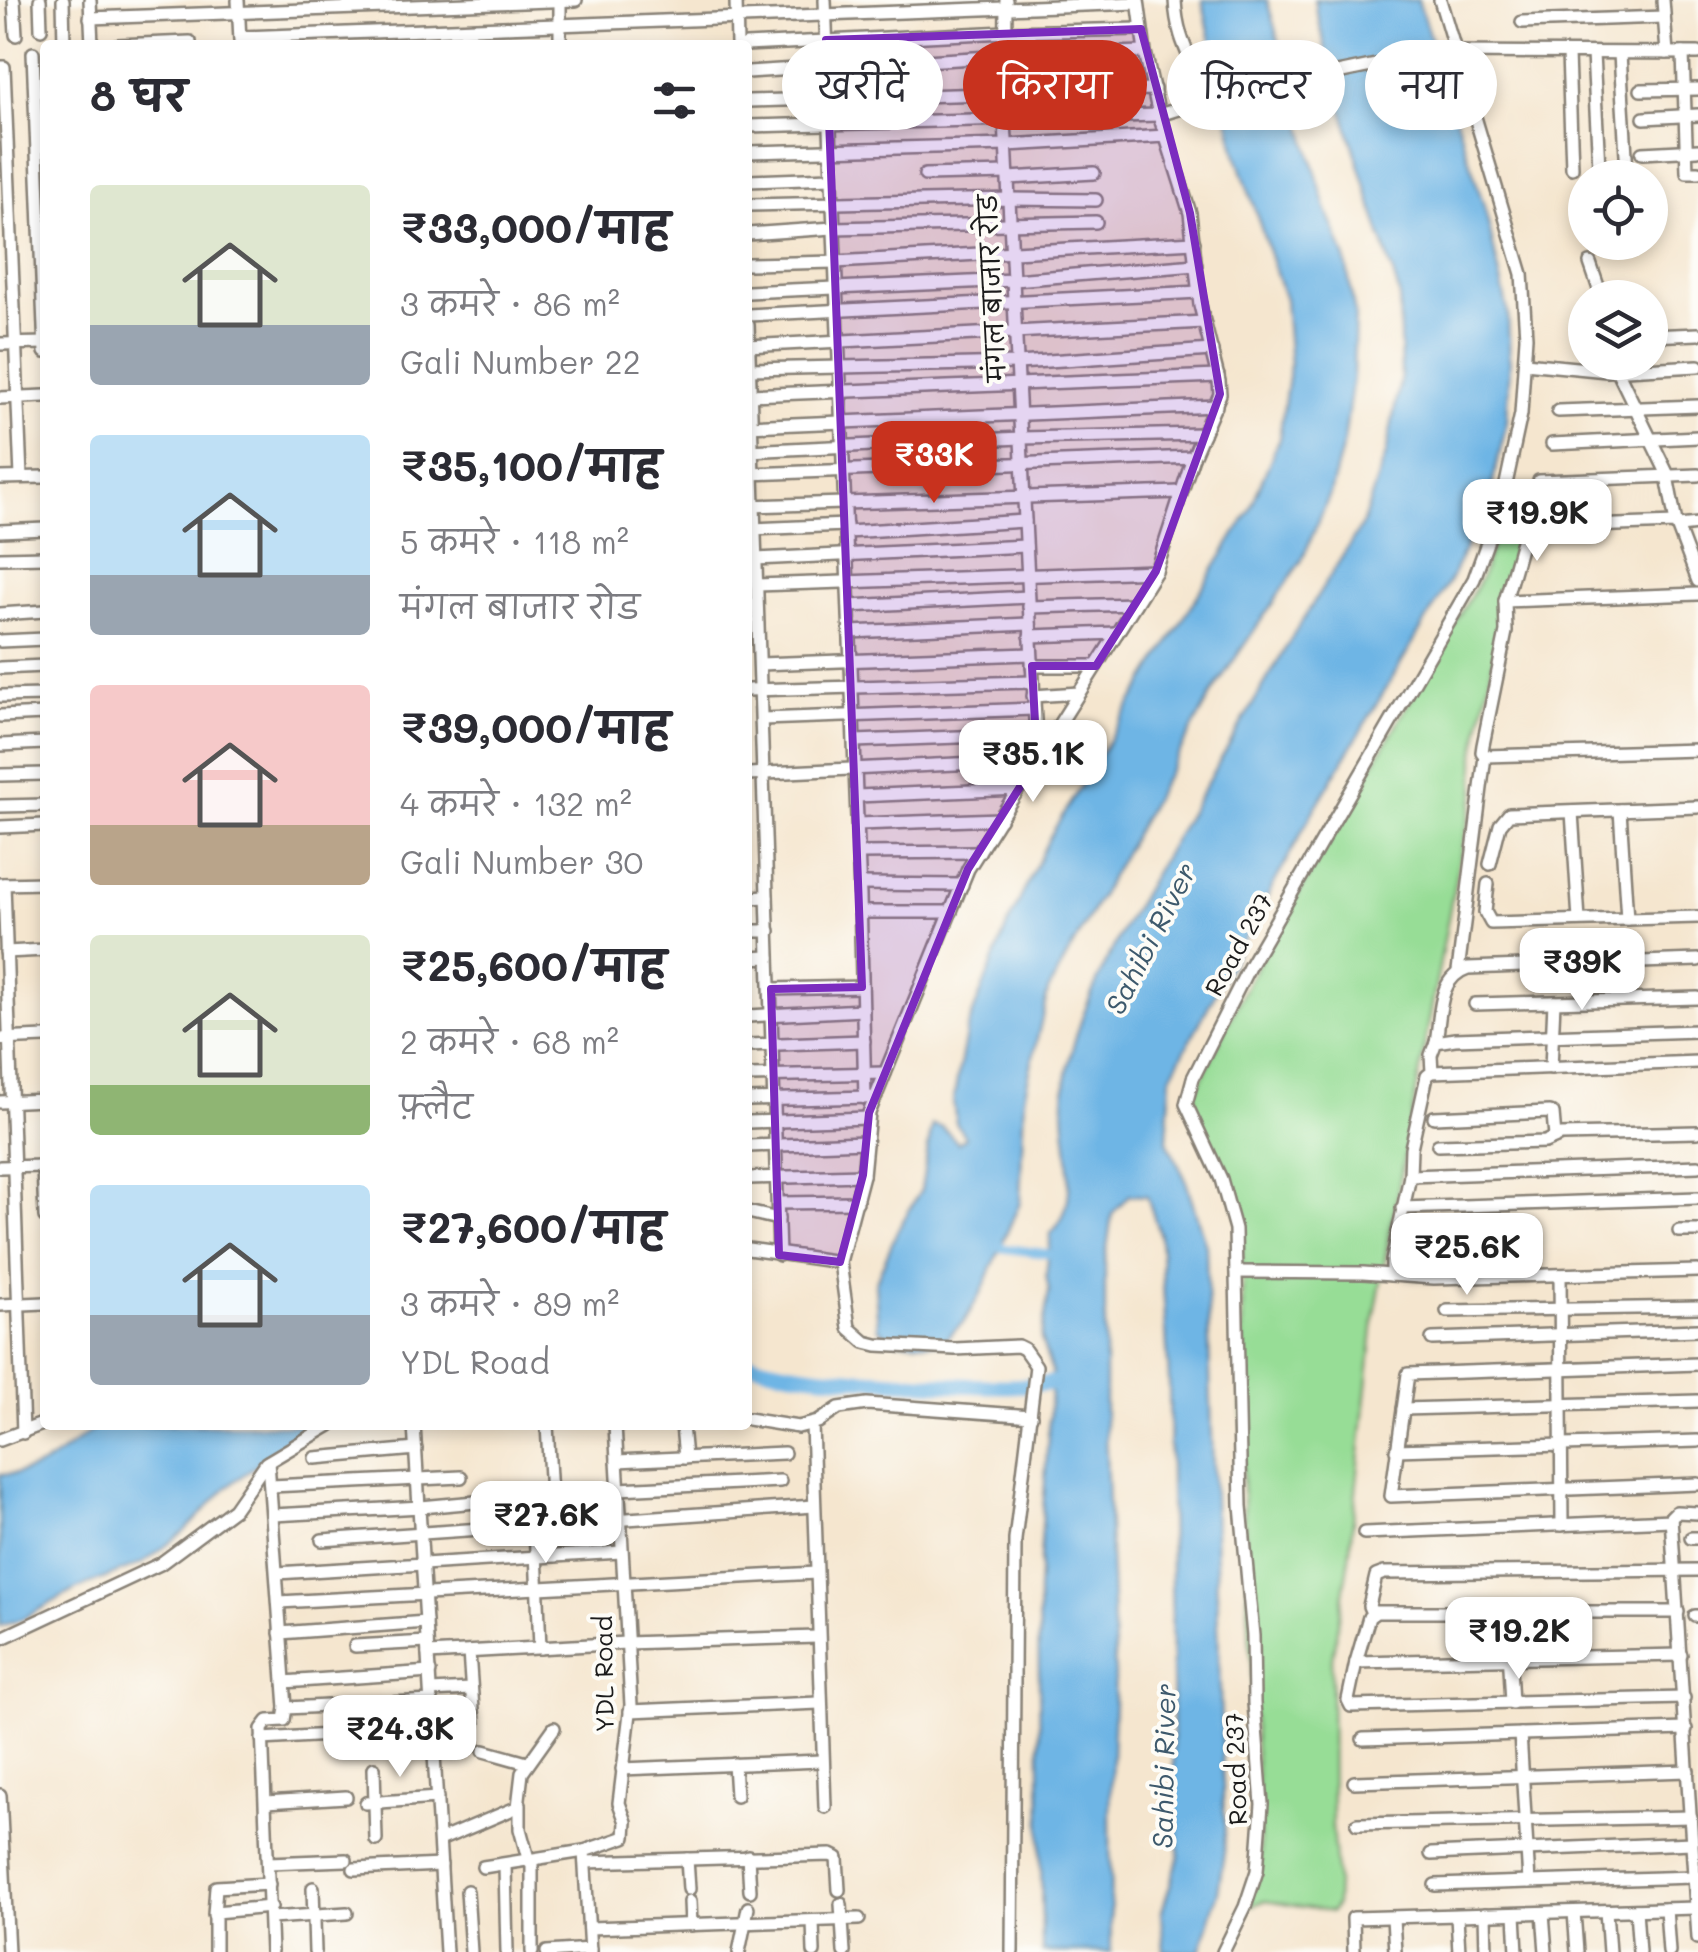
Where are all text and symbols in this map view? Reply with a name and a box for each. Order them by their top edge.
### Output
chip: खरीदें [782,40,943,130]
chip: किराया [963,40,1147,130]
chip: फ़िल्टर [1167,40,1345,130]
chip: नया [1365,40,1497,130]
text: 8 घर [90,67,187,122]
icon: filters [647,73,702,128]
map controls [1568,160,1668,380]
button: locate [1568,160,1668,260]
street label: मंगल बाजार रोड [968,192,1012,385]
text: ₹33,000/माह [400,199,670,254]
icon: home [170,225,290,345]
button: layers [1568,280,1668,380]
text: 3 कमरे · 86 m² [400,282,620,324]
text: Gali Number 22 [400,340,640,382]
pin: ₹33K [875,421,993,506]
text: ₹33K [894,432,974,474]
text: ₹35,100/माह [400,437,661,492]
icon: home [170,475,290,595]
pin: ₹19.9K [1456,479,1618,564]
text: ₹19.9K [1485,490,1589,532]
text: 5 कमरे · 118 m² [400,520,629,562]
text: मंगल बाजार रोड [400,585,640,627]
text: ₹39,000/माह [400,699,671,754]
pin: ₹35.1K [952,720,1114,805]
icon: home [170,725,290,845]
text: ₹35.1K [981,731,1085,773]
text: 4 कमरे · 132 m² [400,782,632,824]
text: Gali Number 30 [400,840,643,882]
water label: Sahibi River [1096,856,1204,1020]
street label: Road 237 [1197,887,1279,1001]
pin: ₹39K [1523,928,1641,1013]
text: ₹25,600/माह [400,937,667,992]
text: ₹39K [1542,939,1622,981]
icon: home [170,975,290,1095]
text: 2 कमरे · 68 m² [400,1020,619,1062]
text: फ़्लैट [400,1085,473,1127]
text: ₹27,600/माह [400,1199,665,1254]
pin: ₹25.6K [1386,1213,1548,1298]
text: ₹25.6K [1413,1224,1521,1266]
icon: home [170,1225,290,1345]
text: 3 कमरे · 89 m² [400,1282,619,1324]
text: YDL Road [400,1340,550,1382]
pin: ₹27.6K [465,1481,627,1566]
text: ₹27.6K [492,1492,600,1534]
pin: ₹19.2K [1438,1597,1600,1682]
text: ₹19.2K [1467,1608,1571,1650]
street label: YDL Road [586,1615,620,1733]
water label: Sahibi River [1144,1683,1182,1849]
pin: ₹24.3K [319,1695,481,1780]
text: ₹24.3K [345,1706,455,1748]
street label: Road 237 [1217,1712,1253,1826]

